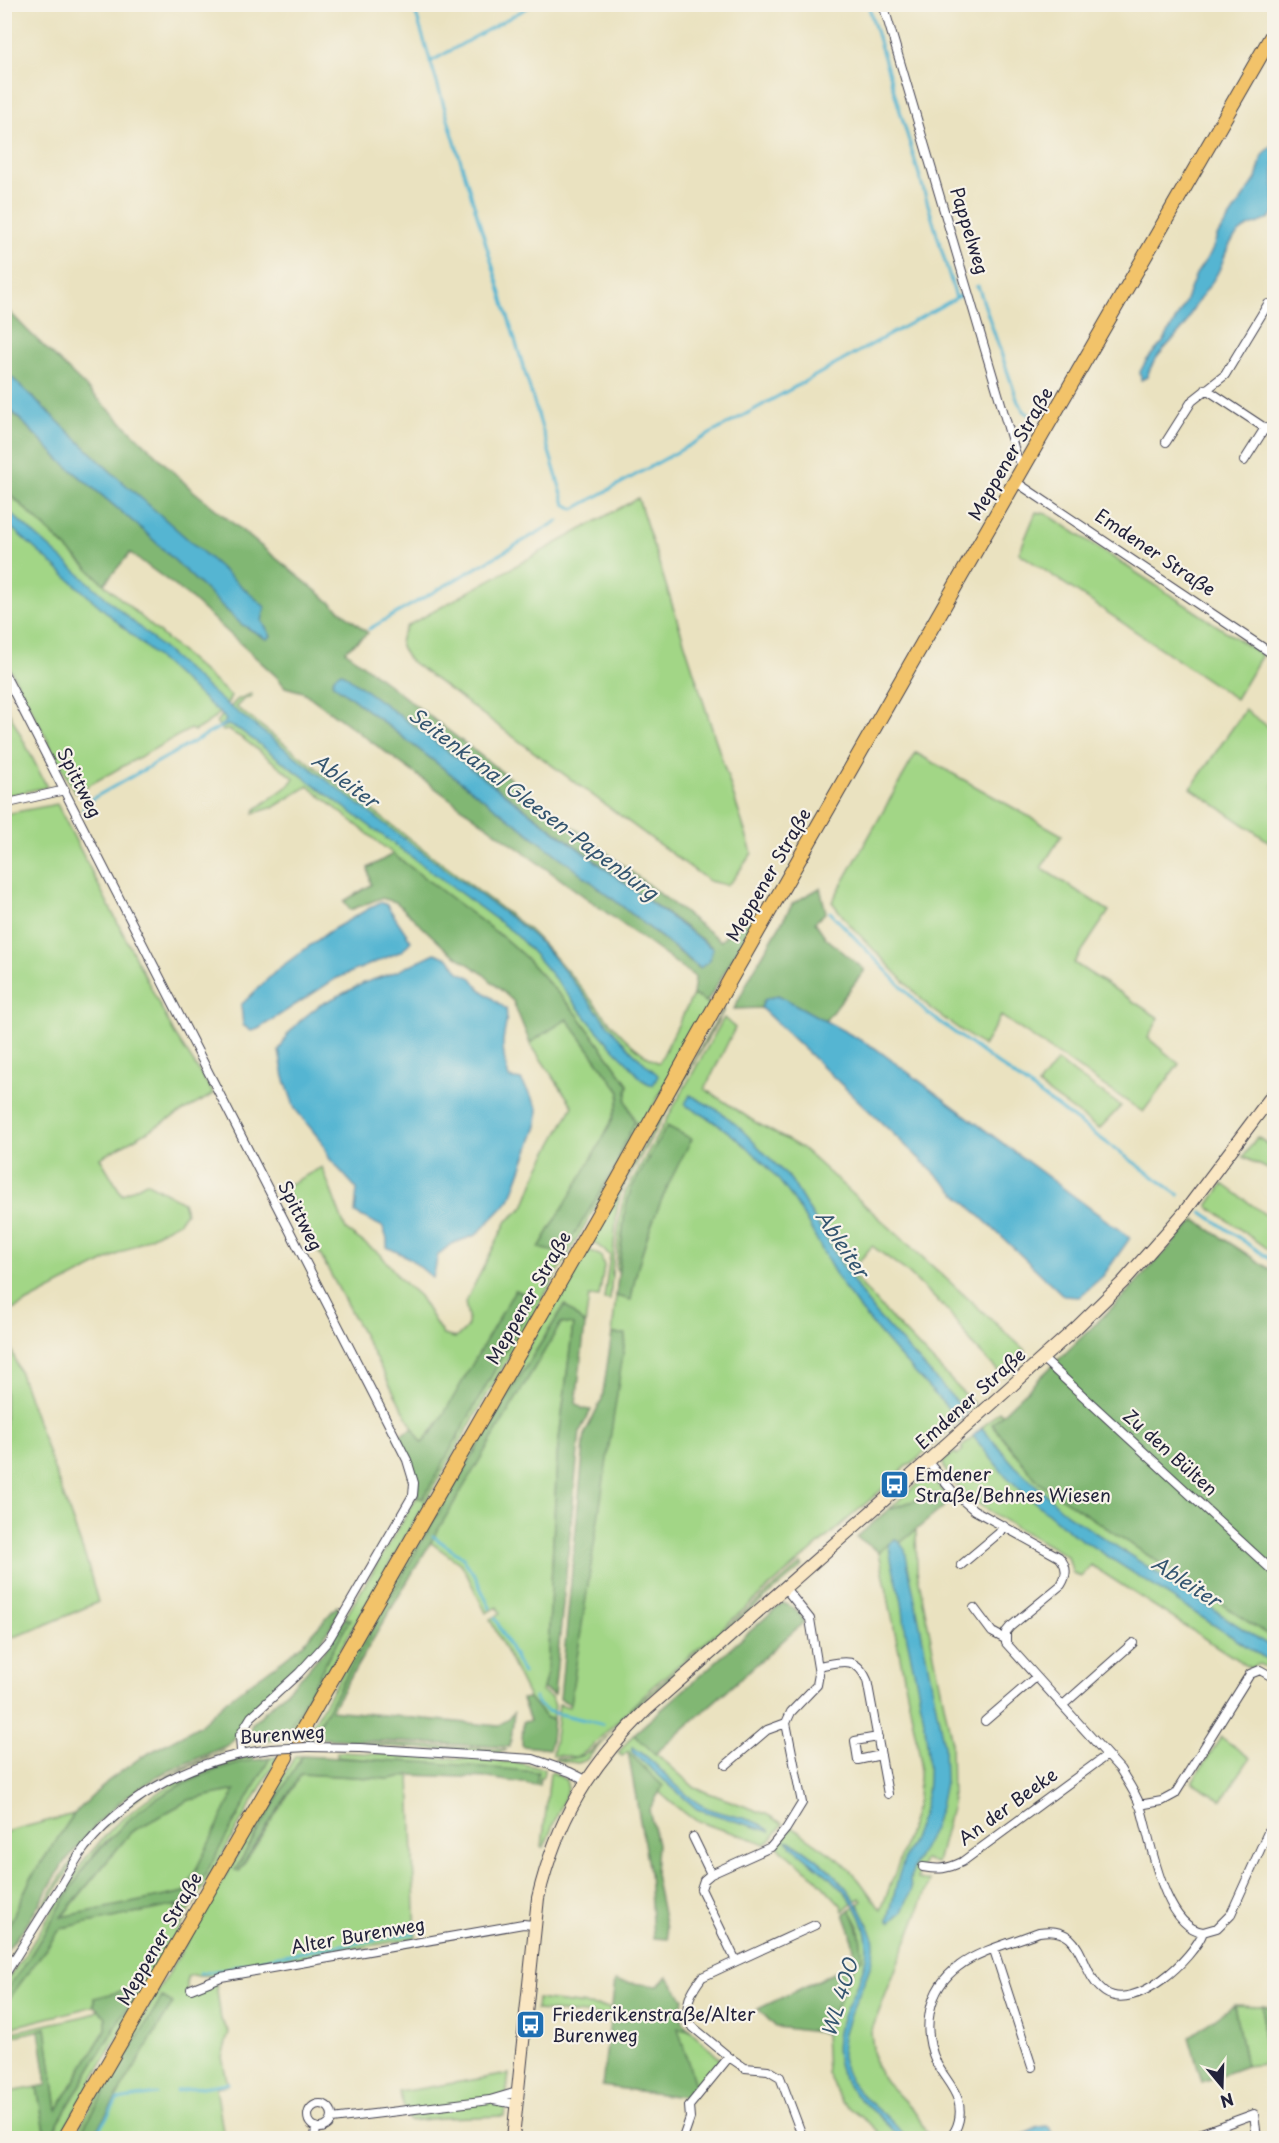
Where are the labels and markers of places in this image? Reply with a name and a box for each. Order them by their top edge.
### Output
place label: Emdener Straße/Behnes Wiesen [915,1460,1111,1508]
bus stop icon: Emdener Straße/Behnes Wiesen [878,1469,910,1501]
place label: Friederikenstraße/Alter Burenweg [552,2000,756,2048]
bus stop icon: Friederikenstraße/Alter Burenweg [515,2009,547,2041]

